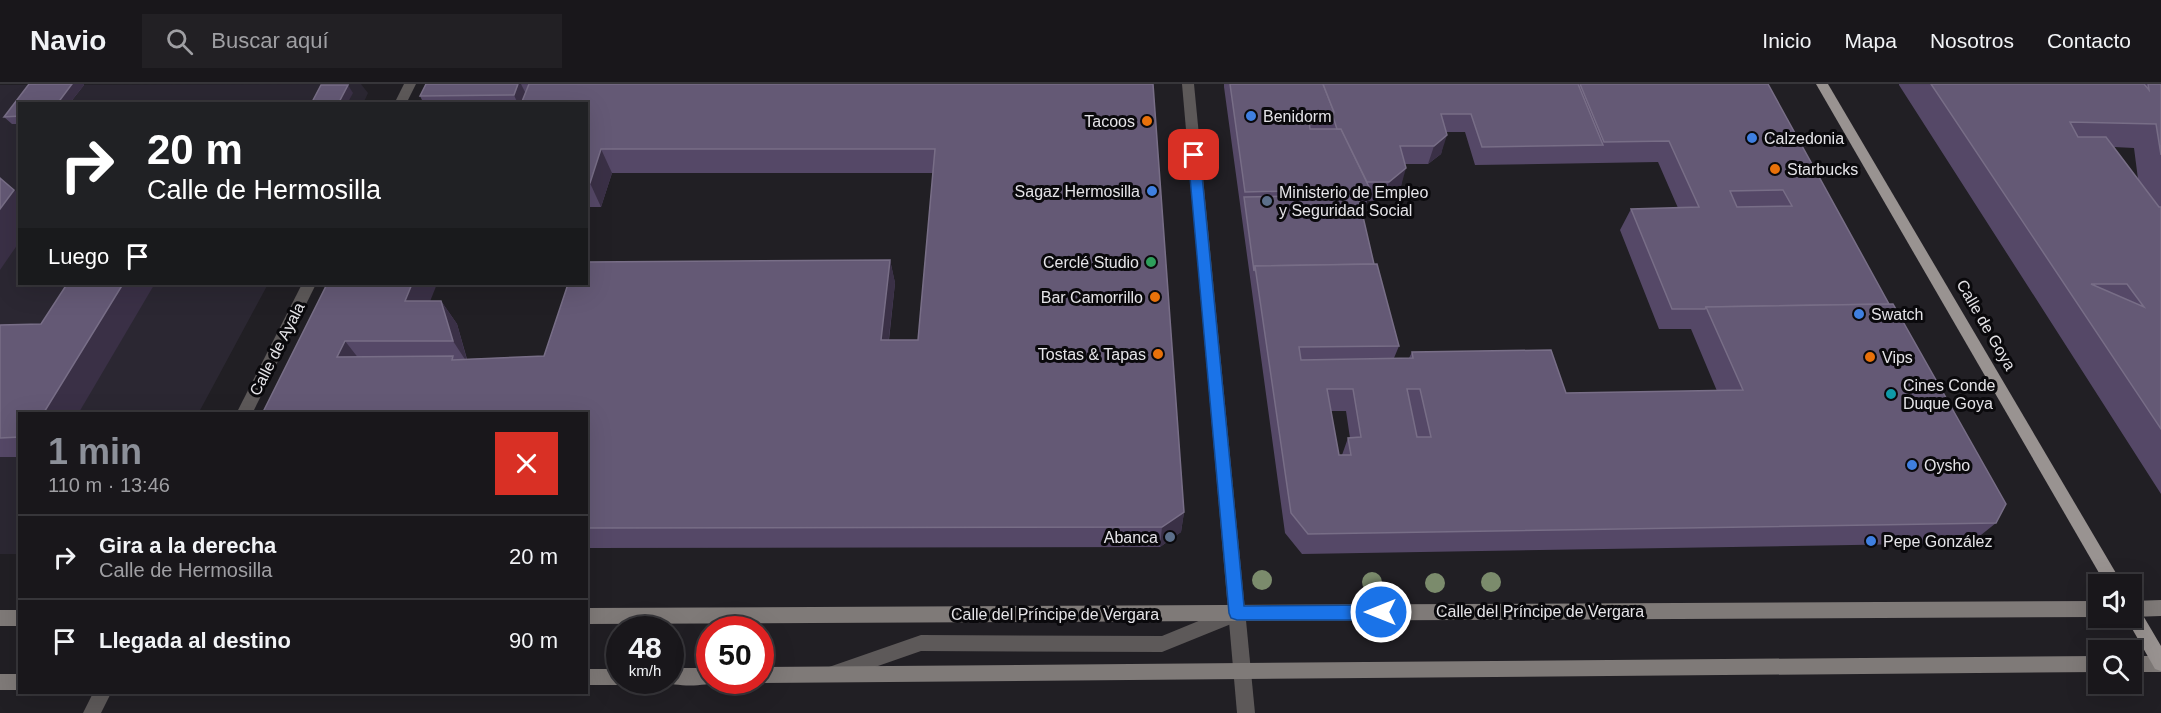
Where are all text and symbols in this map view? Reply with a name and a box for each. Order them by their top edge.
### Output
search box [142,14,562,68]
text: Navio [30,25,106,56]
icon: search [163,25,196,58]
text: Buscar aquí [211,28,329,53]
text: Inicio [1762,29,1811,52]
text: Mapa [1844,29,1897,52]
text: Nosotros [1930,29,2014,52]
text: Contacto [2047,29,2131,52]
place label: Benidorm [1263,108,1331,125]
marker: Benidorm [1244,109,1258,123]
place label: Tacoos [1084,113,1135,130]
marker: Tacoos [1140,114,1154,128]
icon: right [48,126,126,204]
text: 20 m [147,126,243,173]
pin [1168,129,1219,180]
place label: Calzedonia [1764,130,1844,147]
marker: Calzedonia [1745,131,1759,145]
icon: arrive [1177,138,1210,171]
place label: Starbucks [1787,161,1858,178]
marker: Starbucks [1768,162,1782,176]
text: Calle de Hermosilla [147,175,381,205]
place label: Sagaz Hermosilla [1015,183,1140,200]
marker: Sagaz Hermosilla [1145,184,1159,198]
place label: Ministerio de Empleo y Seguridad Social [1279,184,1429,219]
marker: Ministerio de Empleo y Seguridad Social [1260,194,1274,208]
icon: arrive [121,240,154,273]
text: Luego [48,244,109,269]
place label: Cerclé Studio [1043,254,1139,271]
marker: Cerclé Studio [1144,255,1158,269]
street label: Calle de Goya [1953,277,2019,373]
place label: Bar Camorrillo [1041,289,1143,306]
marker: Bar Camorrillo [1148,290,1162,304]
street label: Calle de Ayala [246,300,308,398]
place label: Swatch [1871,306,1923,323]
marker: Swatch [1852,307,1866,321]
place label: Tostas & Tapas [1038,346,1146,363]
marker: Tostas & Tapas [1151,347,1165,361]
place label: Vips [1882,349,1913,366]
marker: Vips [1863,350,1877,364]
place label: Cines Conde Duque Goya [1903,377,1996,412]
marker: Cines Conde Duque Goya [1884,387,1898,401]
text: 1 min [48,431,142,472]
button: close [495,432,558,495]
place label: Oysho [1924,457,1970,474]
marker: Oysho [1905,458,1919,472]
text: 110 m · 13:46 [48,474,170,496]
place label: Abanca [1104,529,1158,546]
marker: Abanca [1163,530,1177,544]
text: Gira a la derecha [99,533,276,558]
place label: Pepe González [1883,533,1992,550]
marker: Pepe González [1864,534,1878,548]
icon: right [48,541,81,574]
text: 20 m [509,544,558,569]
text: Calle de Hermosilla [99,559,272,581]
map controls [2088,574,2142,694]
button: sound [2088,574,2142,628]
position arrow [1349,580,1413,644]
street label: Calle del Príncipe de Vergara [1436,603,1644,620]
street label: Calle del Príncipe de Vergara [951,606,1159,623]
speed limit sign: 50 [696,616,774,694]
icon: arrive [48,625,81,658]
text: Llegada al destino [99,628,291,653]
text: 90 m [509,628,558,653]
text: 48 [628,631,662,664]
button: search [2088,640,2142,694]
text: km/h [629,662,661,679]

